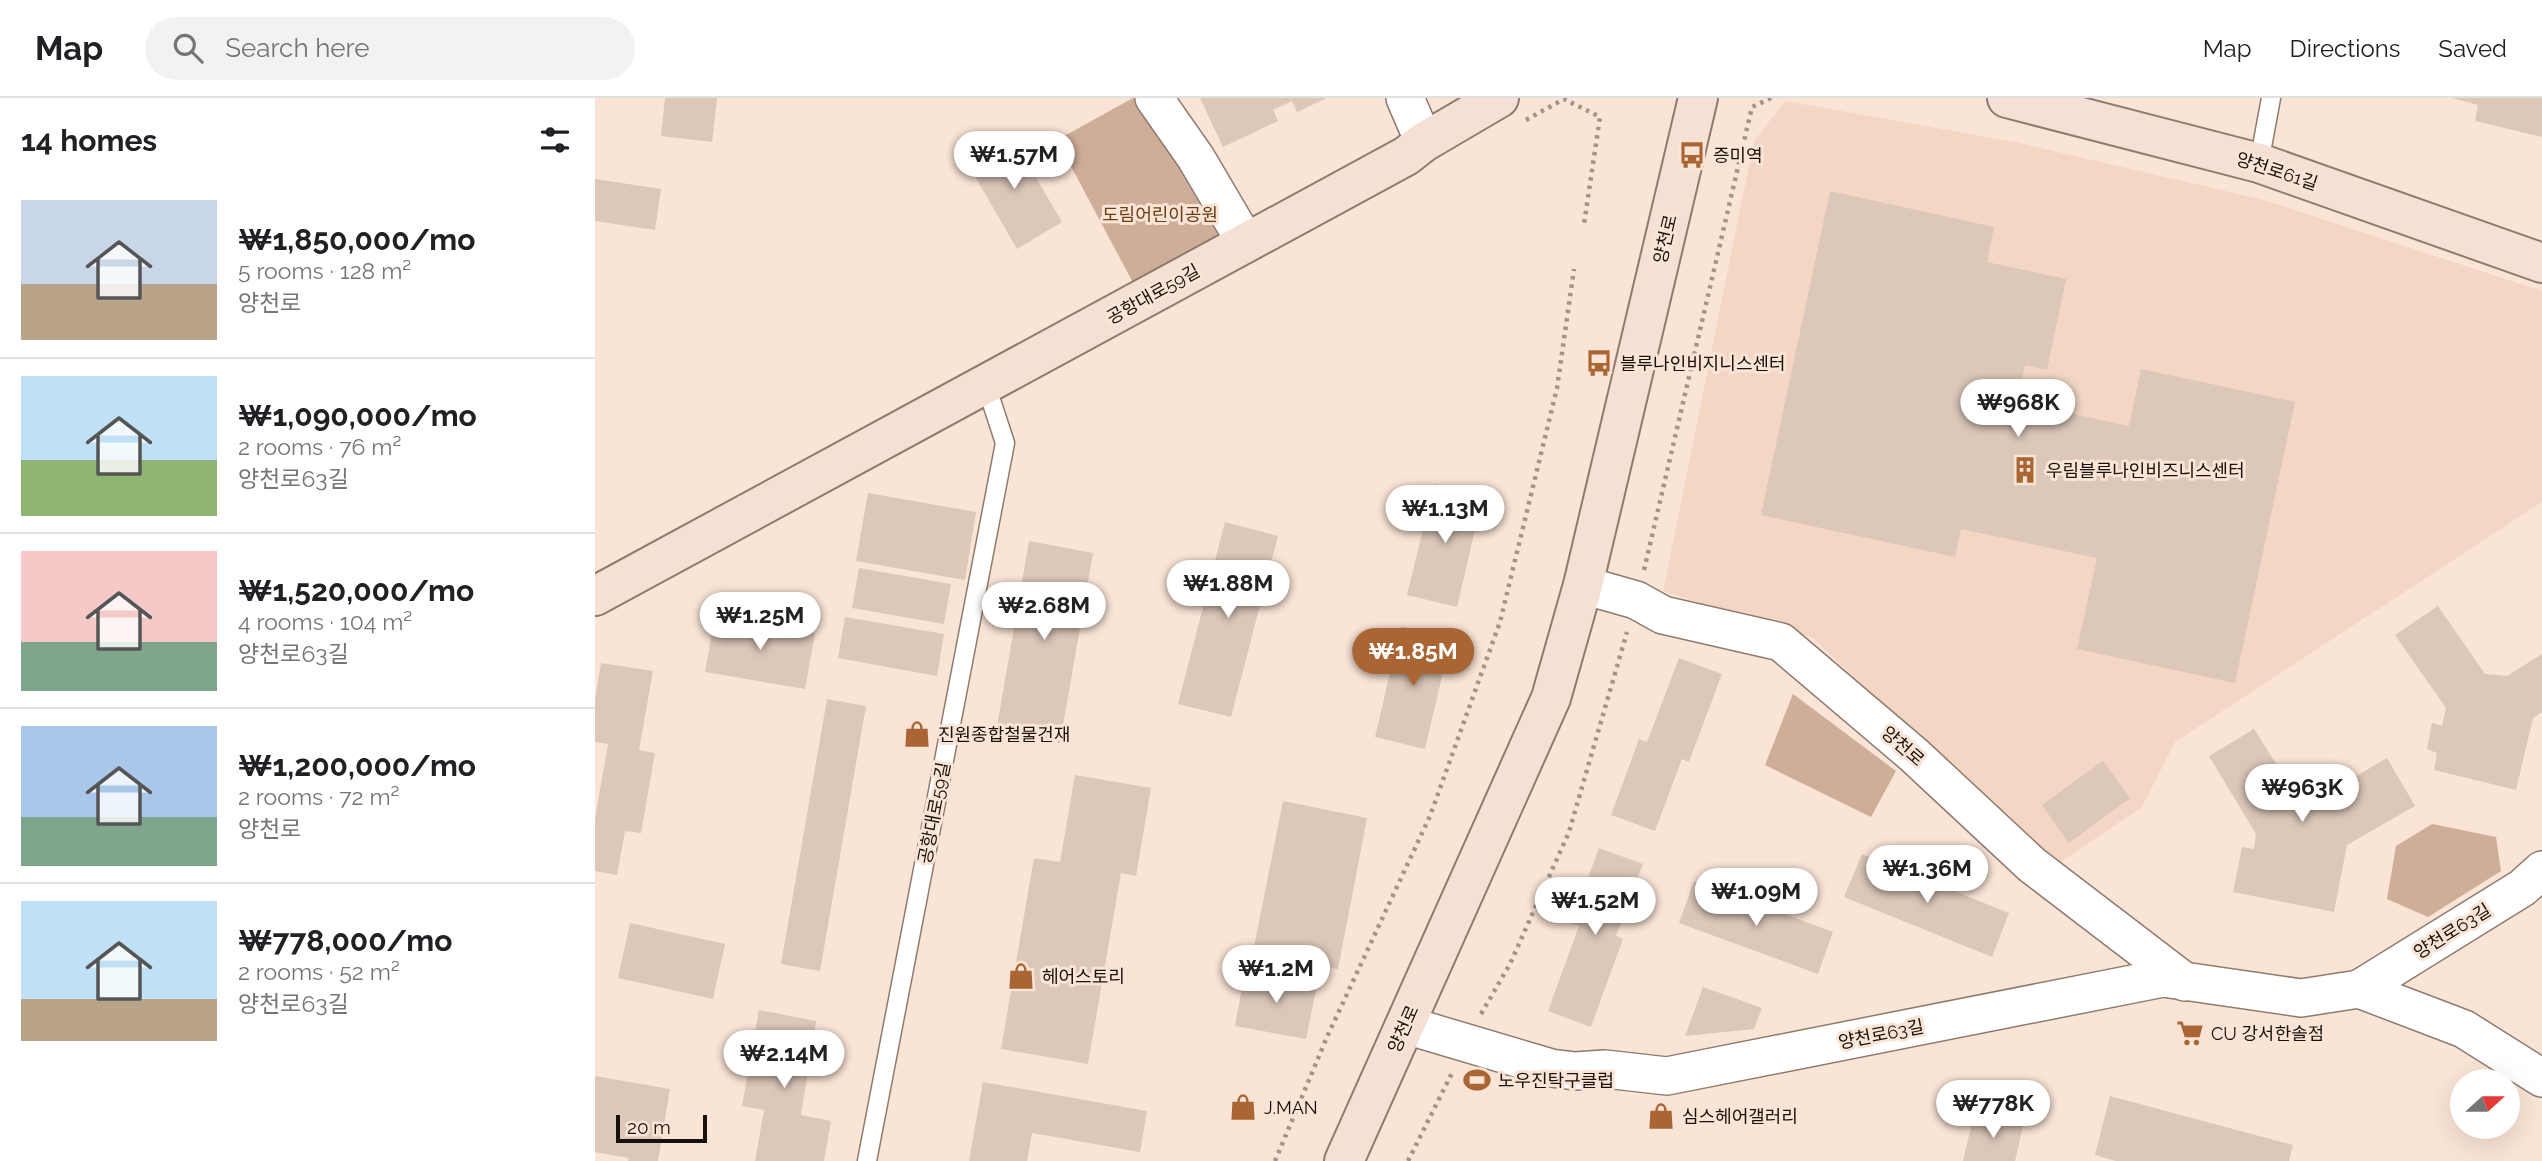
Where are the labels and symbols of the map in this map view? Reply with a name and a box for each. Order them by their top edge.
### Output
pin: ₩1.57M [957,132,1071,191]
bus stop icon: 증미역 [1677,140,1707,170]
place label: 증미역 [1713,145,1763,166]
street label: 양천로61길 [2233,148,2321,194]
park label: 도림어린이공원 [1102,204,1218,225]
street label: 양천로 [1649,212,1681,266]
street label: 공항대로59길 [1103,260,1203,328]
bus stop icon: 블루나인비지니스센터 [1584,348,1614,378]
place label: 블루나인비지니스센터 [1620,353,1786,374]
pin: ₩968K [1969,380,2067,439]
building icon: 우림블루나인비즈니스센터 [2010,455,2040,485]
place label: 우림블루나인비즈니스센터 [2046,460,2245,481]
pin: ₩1.13M [1388,486,1502,545]
pin: ₩1.88M [1171,560,1285,620]
pin: ₩2.68M [987,582,1101,642]
pin: ₩1.25M [703,592,817,652]
pin: ₩1.85M [1356,628,1470,688]
shop icon: 진원종합철물건재 [902,719,932,749]
street label: 양천로 [1877,722,1929,770]
place label: 진원종합철물건재 [938,724,1070,745]
street label: 공항대로59길 [914,760,954,866]
pin: ₩963K [2253,764,2351,824]
pin: ₩1.36M [1870,846,1984,905]
pin: ₩1.09M [1699,868,1813,928]
pin: ₩1.52M [1538,878,1652,937]
street label: 양천로63길 [2410,899,2494,963]
pin: ₩1.2M [1227,946,1325,1005]
shop icon: 헤어스토리 [1006,961,1036,991]
place label: 헤어스토리 [1042,966,1125,987]
street label: 양천로 [1383,1002,1423,1056]
street label: 양천로63길 [1836,1015,1926,1053]
supermarket icon: CU 강서한솔점 [2175,1018,2205,1048]
place label: CU 강서한솔점 [2211,1023,2324,1044]
pin: ₩2.14M [727,1030,841,1090]
sports icon: 노우진탁구클럽 [1462,1065,1492,1095]
north arrow [2450,1069,2520,1139]
place label: 노우진탁구클럽 [1498,1070,1614,1091]
pin: ₩778K [1944,1080,2042,1140]
shop icon: J.MAN [1228,1092,1258,1122]
place label: J.MAN [1264,1097,1318,1118]
shop icon: 심스헤어갤러리 [1646,1101,1676,1131]
place label: 심스헤어갤러리 [1682,1106,1798,1127]
scale bar [616,1112,707,1144]

